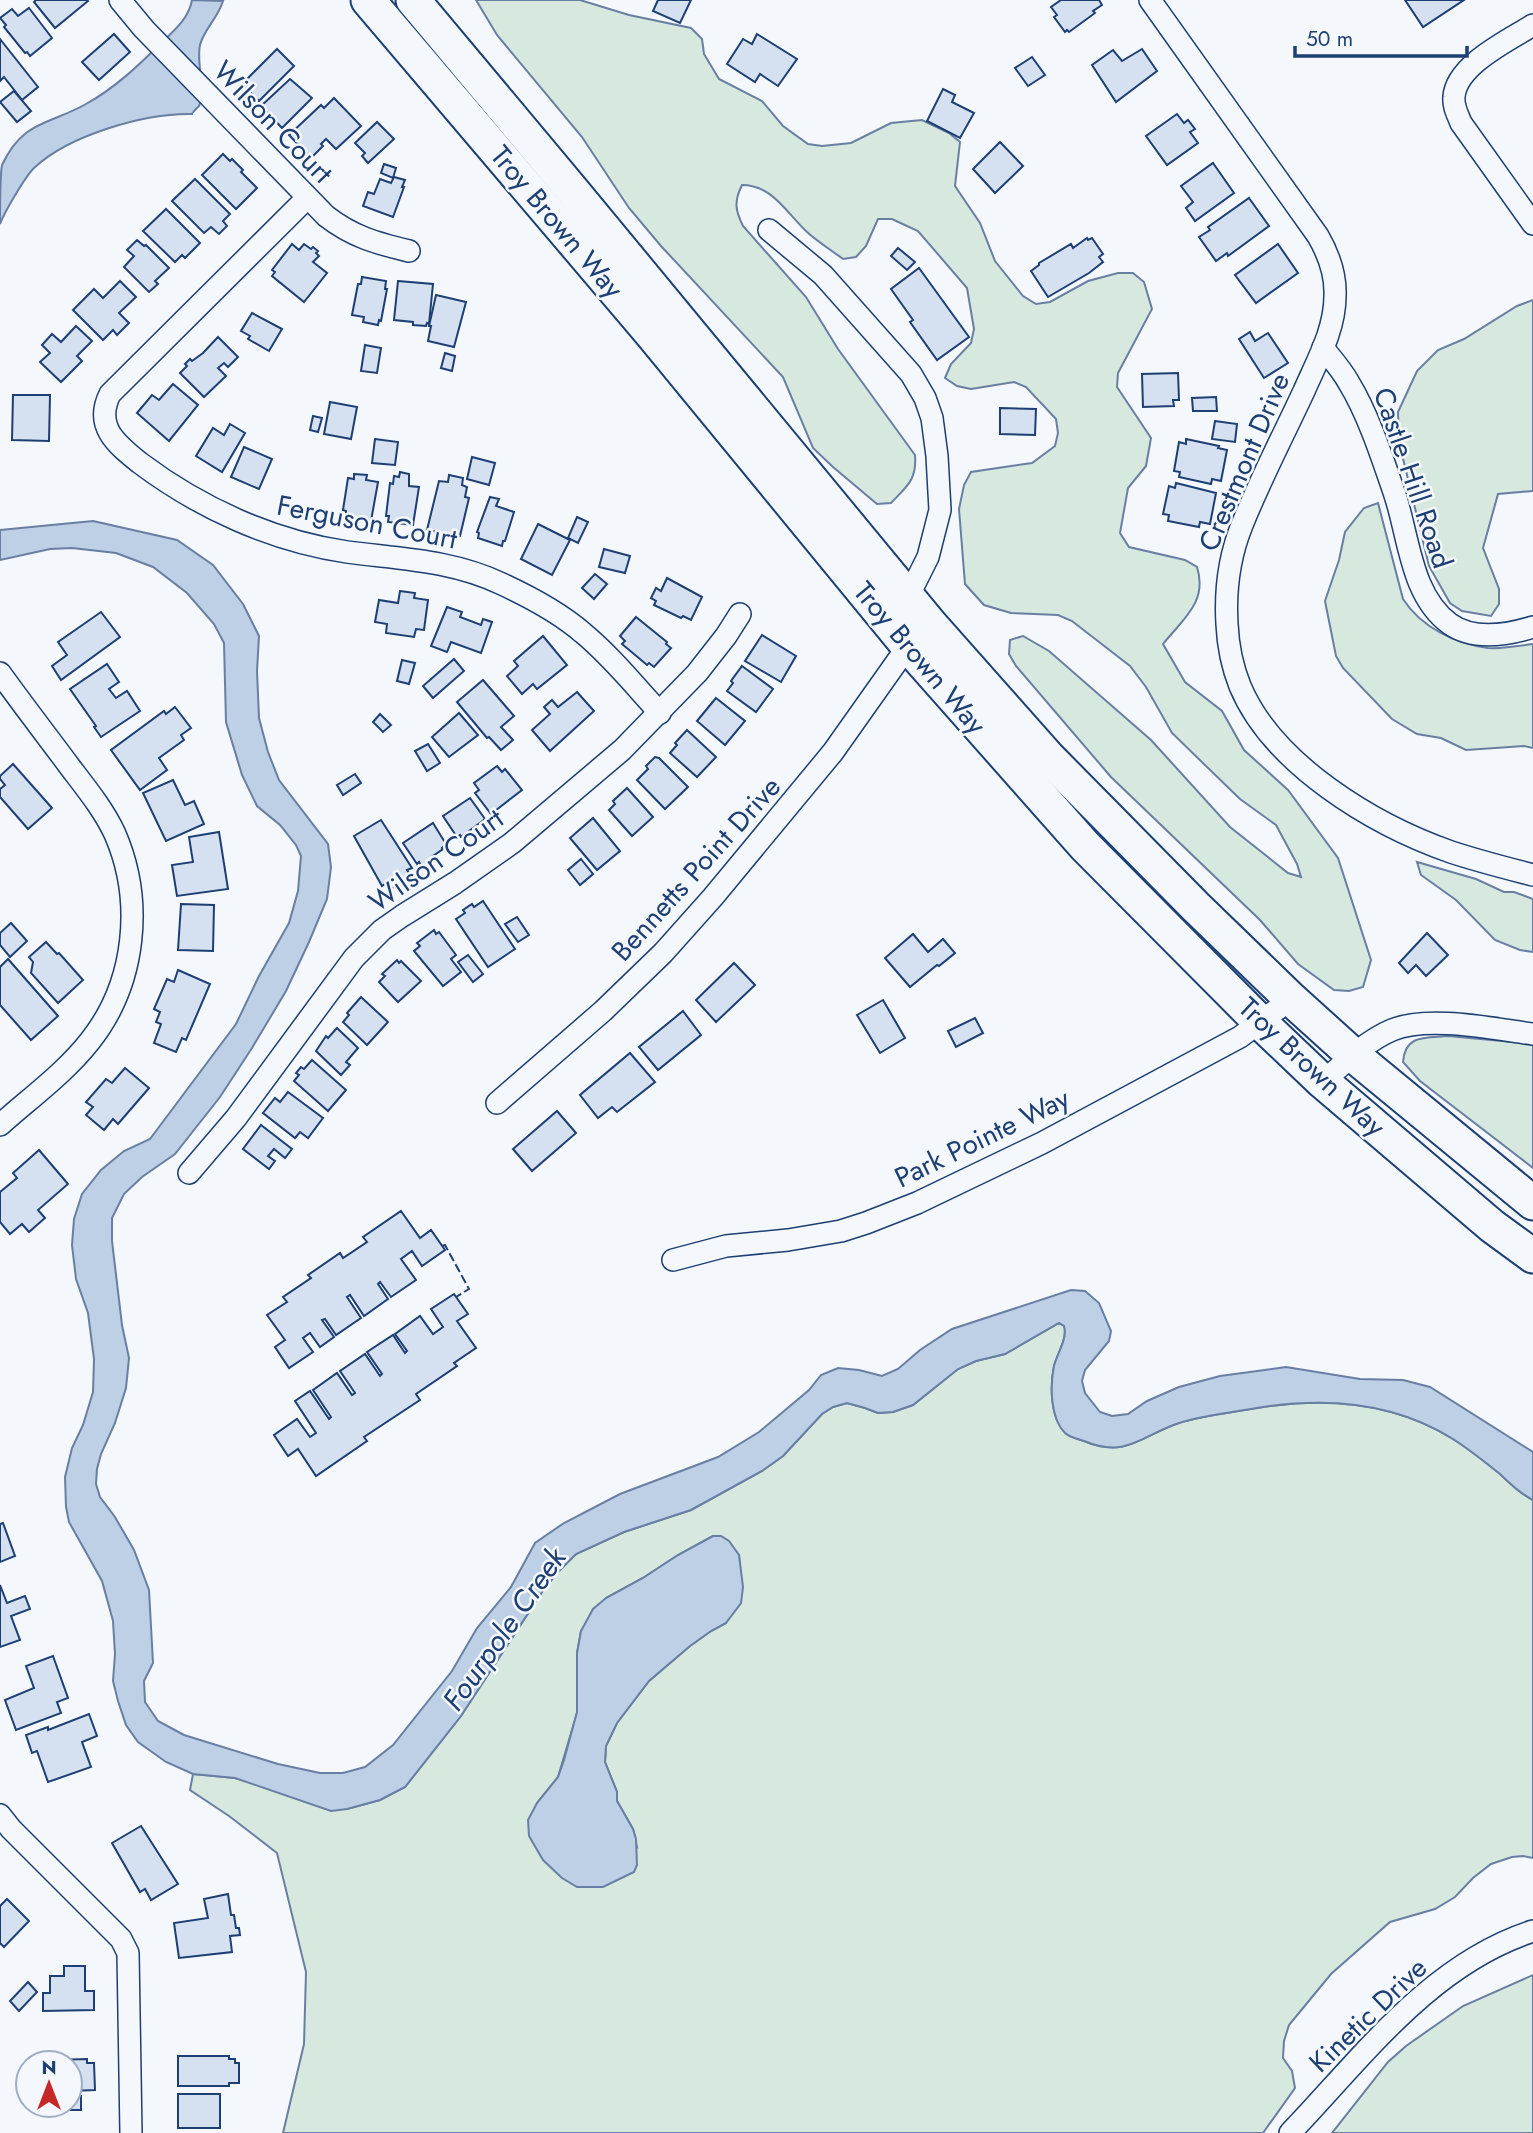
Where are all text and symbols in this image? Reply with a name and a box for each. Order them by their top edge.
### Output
scale bar [1295,14,1466,58]
text: 50 m [1306,24,1353,54]
street label: Wilson Court [204,51,342,193]
street label: Troy Brown Way [481,137,634,308]
street label: Crestmont Drive [1188,367,1300,557]
street label: Castle Hill Road [1363,382,1463,574]
street label: Ferguson Court [273,484,461,560]
street label: Troy Brown Way [844,573,997,744]
street label: Bennetts Point Drive [602,768,790,970]
street label: Wilson Court [360,798,512,922]
street label: Troy Brown Way [1229,988,1395,1147]
street label: Park Pointe Way [888,1078,1077,1198]
water label: Fourpole Creek [432,1538,577,1719]
street label: Kinetic Drive [1300,1948,1436,2082]
north arrow [14,2049,84,2119]
text: N [41,2054,57,2081]

